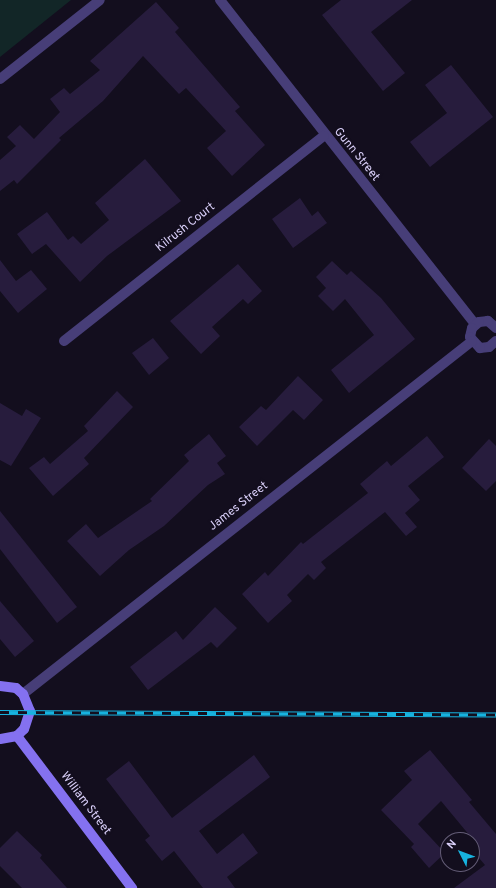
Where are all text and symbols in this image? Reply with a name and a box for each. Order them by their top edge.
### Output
street label: Gunn Street [330,125,382,185]
street label: Kilrush Court [153,200,219,256]
street label: James Street [207,479,271,535]
street label: William Street [57,770,113,838]
north arrow [440,832,480,872]
text: N [444,837,460,852]

